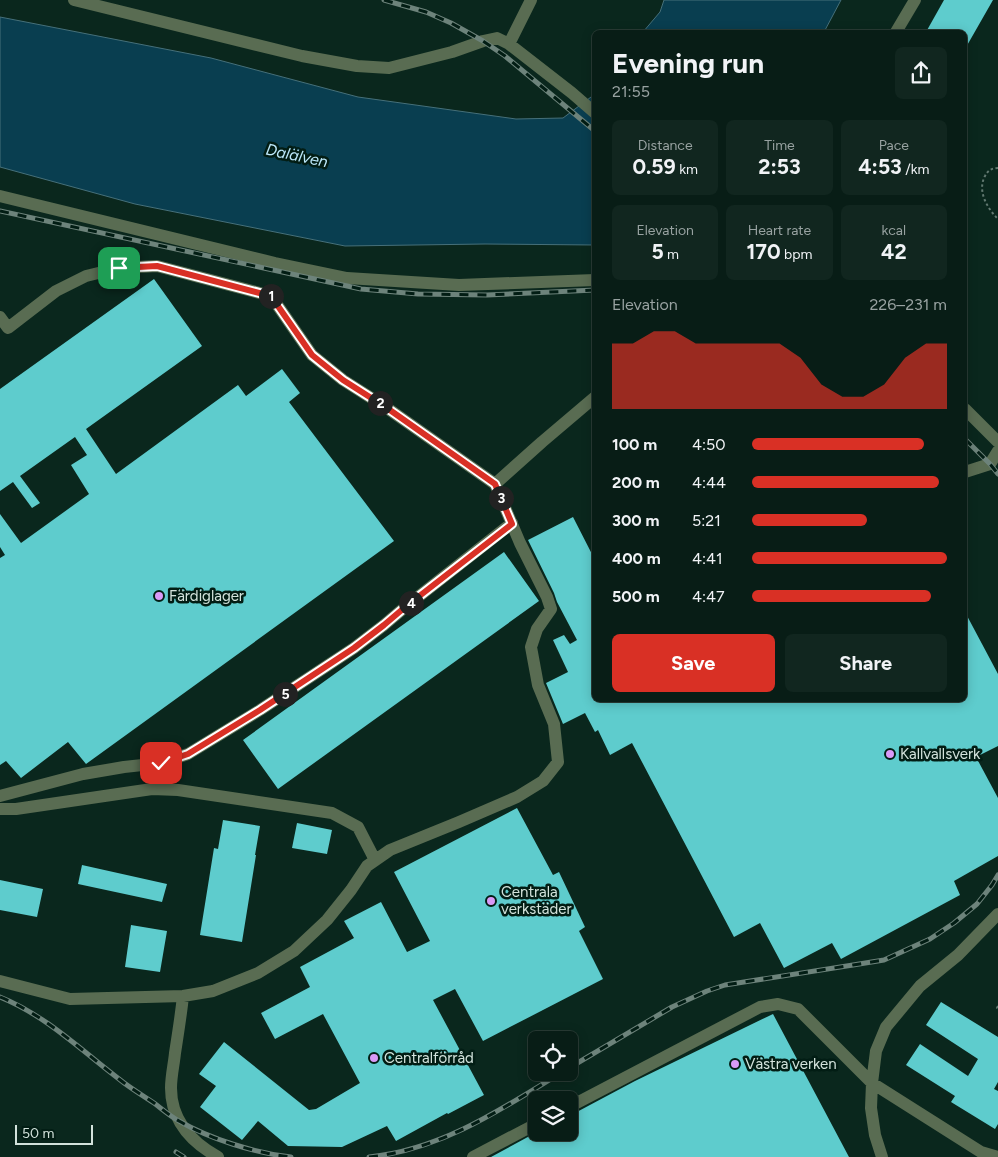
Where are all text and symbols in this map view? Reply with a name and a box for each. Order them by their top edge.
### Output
text: Evening run [612,46,764,80]
button: share [895,47,947,99]
text: 21:55 [612,82,650,101]
text: Distance [638,137,693,154]
text: Time [764,137,795,154]
text: Pace [879,137,909,154]
water label: Dalälven [264,140,330,171]
text: 0.59 [632,154,676,179]
text: 2:53 [758,154,801,179]
text: 4:53 [858,154,902,179]
text: km [676,161,698,178]
text: /km [902,161,929,178]
text: Elevation [636,222,694,239]
text: Heart rate [748,222,811,239]
text: kcal [882,222,906,239]
text: 5 [651,239,664,264]
text: 170 [746,239,781,264]
text: 42 [881,239,907,264]
text: m [664,246,679,263]
text: bpm [781,246,813,263]
pin [98,247,140,289]
icon: arrive [105,254,133,282]
pin: 1 [258,284,284,308]
text: 1 [269,288,274,305]
text: Elevation [612,295,678,314]
text: 226–231 m [869,295,947,314]
pin: 2 [368,390,392,416]
text: 2 [376,395,385,412]
text: 100 m [612,435,657,454]
text: 4:50 [692,435,725,454]
text: 200 m [612,473,660,492]
text: 4:44 [692,473,726,492]
pin: 3 [488,486,514,510]
text: 3 [498,490,505,507]
text: 300 m [612,511,659,530]
text: 5:21 [692,511,721,530]
text: 400 m [612,549,661,568]
text: 4:41 [692,549,723,568]
place label: Färdiglager [169,587,244,605]
text: 500 m [612,587,660,606]
text: 4:47 [692,587,725,606]
marker: Färdiglager [153,590,165,602]
pin: 4 [398,590,424,616]
text: 4 [407,595,416,612]
button: Save [612,634,775,692]
button: Share [785,634,947,692]
pin: 5 [272,682,298,706]
text: 5 [281,686,290,703]
pin [140,742,182,784]
place label: Kallvallsverk [900,745,981,763]
marker: Kallvallsverk [884,748,896,760]
icon: check [147,749,175,777]
place label: Centrala verkstäder [501,883,572,918]
marker: Centrala verkstäder [485,895,497,907]
map controls [528,1031,578,1141]
button: locate [528,1031,578,1081]
place label: Centralförråd [384,1049,474,1067]
marker: Centralförråd [368,1052,380,1064]
place label: Västra verken [745,1055,837,1073]
marker: Västra verken [729,1058,741,1070]
button: layers [528,1091,578,1141]
scale bar [15,1122,92,1145]
text: 50 m [22,1125,54,1142]

